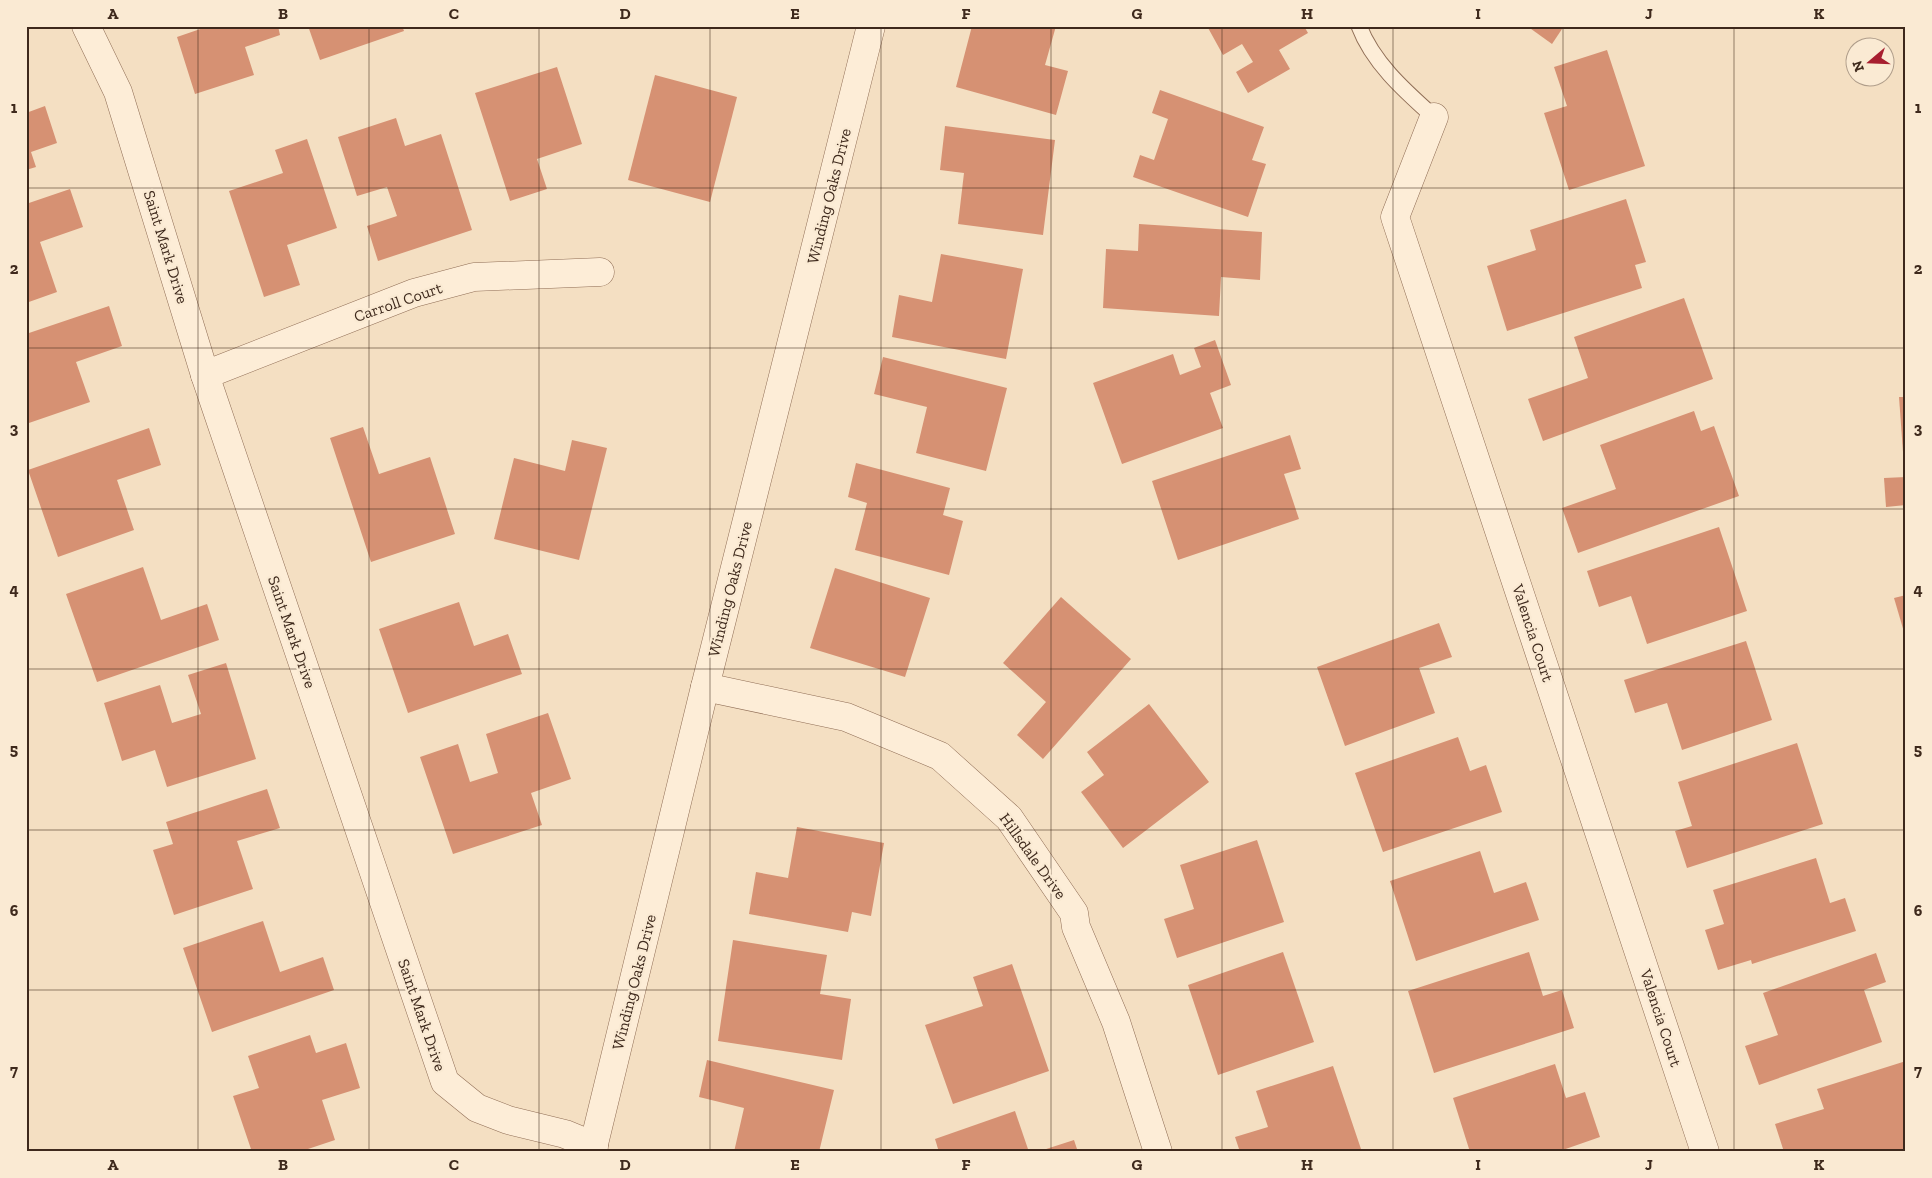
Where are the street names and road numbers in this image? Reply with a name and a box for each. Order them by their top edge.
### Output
street label: Winding Oaks Drive [803,126,855,266]
street label: Saint Mark Drive [140,188,192,306]
street label: Carroll Court [351,278,445,326]
street label: Winding Oaks Drive [704,519,756,659]
street label: Saint Mark Drive [264,573,320,691]
street label: Valencia Court [1508,581,1558,684]
street label: Hillsdale Drive [995,809,1071,903]
street label: Winding Oaks Drive [608,912,660,1052]
street label: Saint Mark Drive [394,956,450,1074]
street label: Valencia Court [1636,966,1686,1069]

